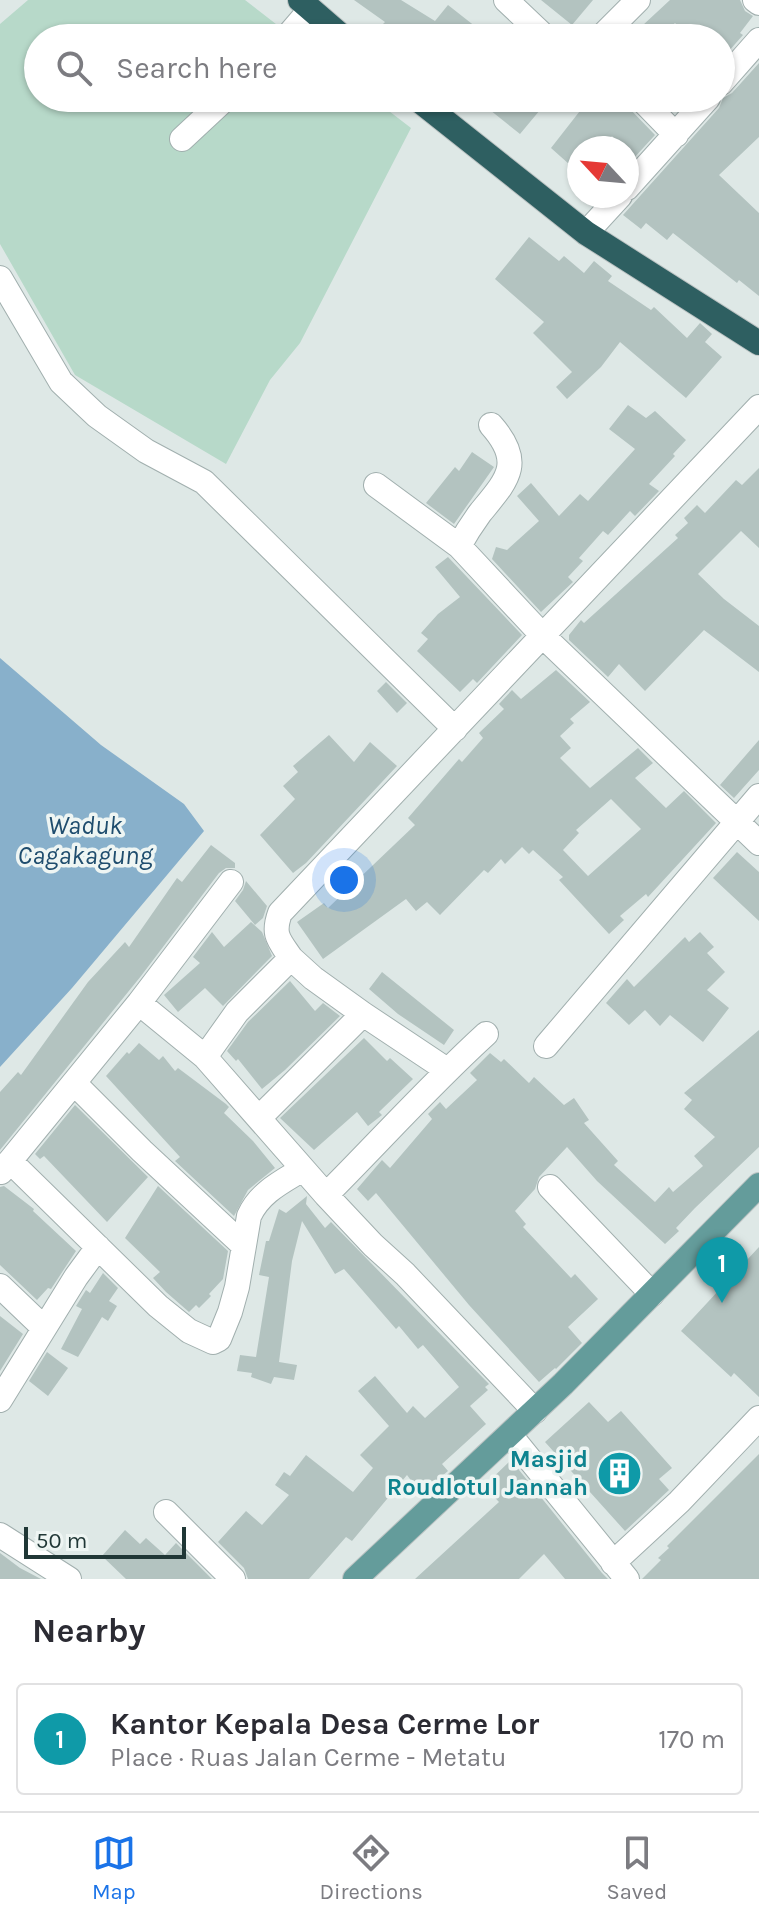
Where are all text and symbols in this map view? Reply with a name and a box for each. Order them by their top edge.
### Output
search box [24,24,735,112]
icon: search [52,46,96,90]
text: Search here [116,50,277,86]
north arrow [567,136,639,208]
water label: Waduk Cagakagung [18,810,154,871]
your location [324,860,364,900]
pin: 1 [696,1237,748,1303]
place label: Masjid Roudlotul Jannah [387,1445,588,1501]
building icon: Masjid Roudlotul Jannah [595,1449,643,1497]
scale bar [24,1523,186,1559]
text: 50 m [36,1528,87,1554]
text: Nearby [32,1611,146,1651]
text: Kantor Kepala Desa Cerme Lor [110,1706,539,1742]
text: 1 [55,1724,65,1755]
text: 170 m [658,1724,725,1755]
text: Place · Ruas Jalan Cerme - Metatu [110,1742,507,1773]
tab: Map [92,1831,136,1905]
tab: Directions [319,1831,423,1905]
tab: Saved [606,1831,667,1905]

